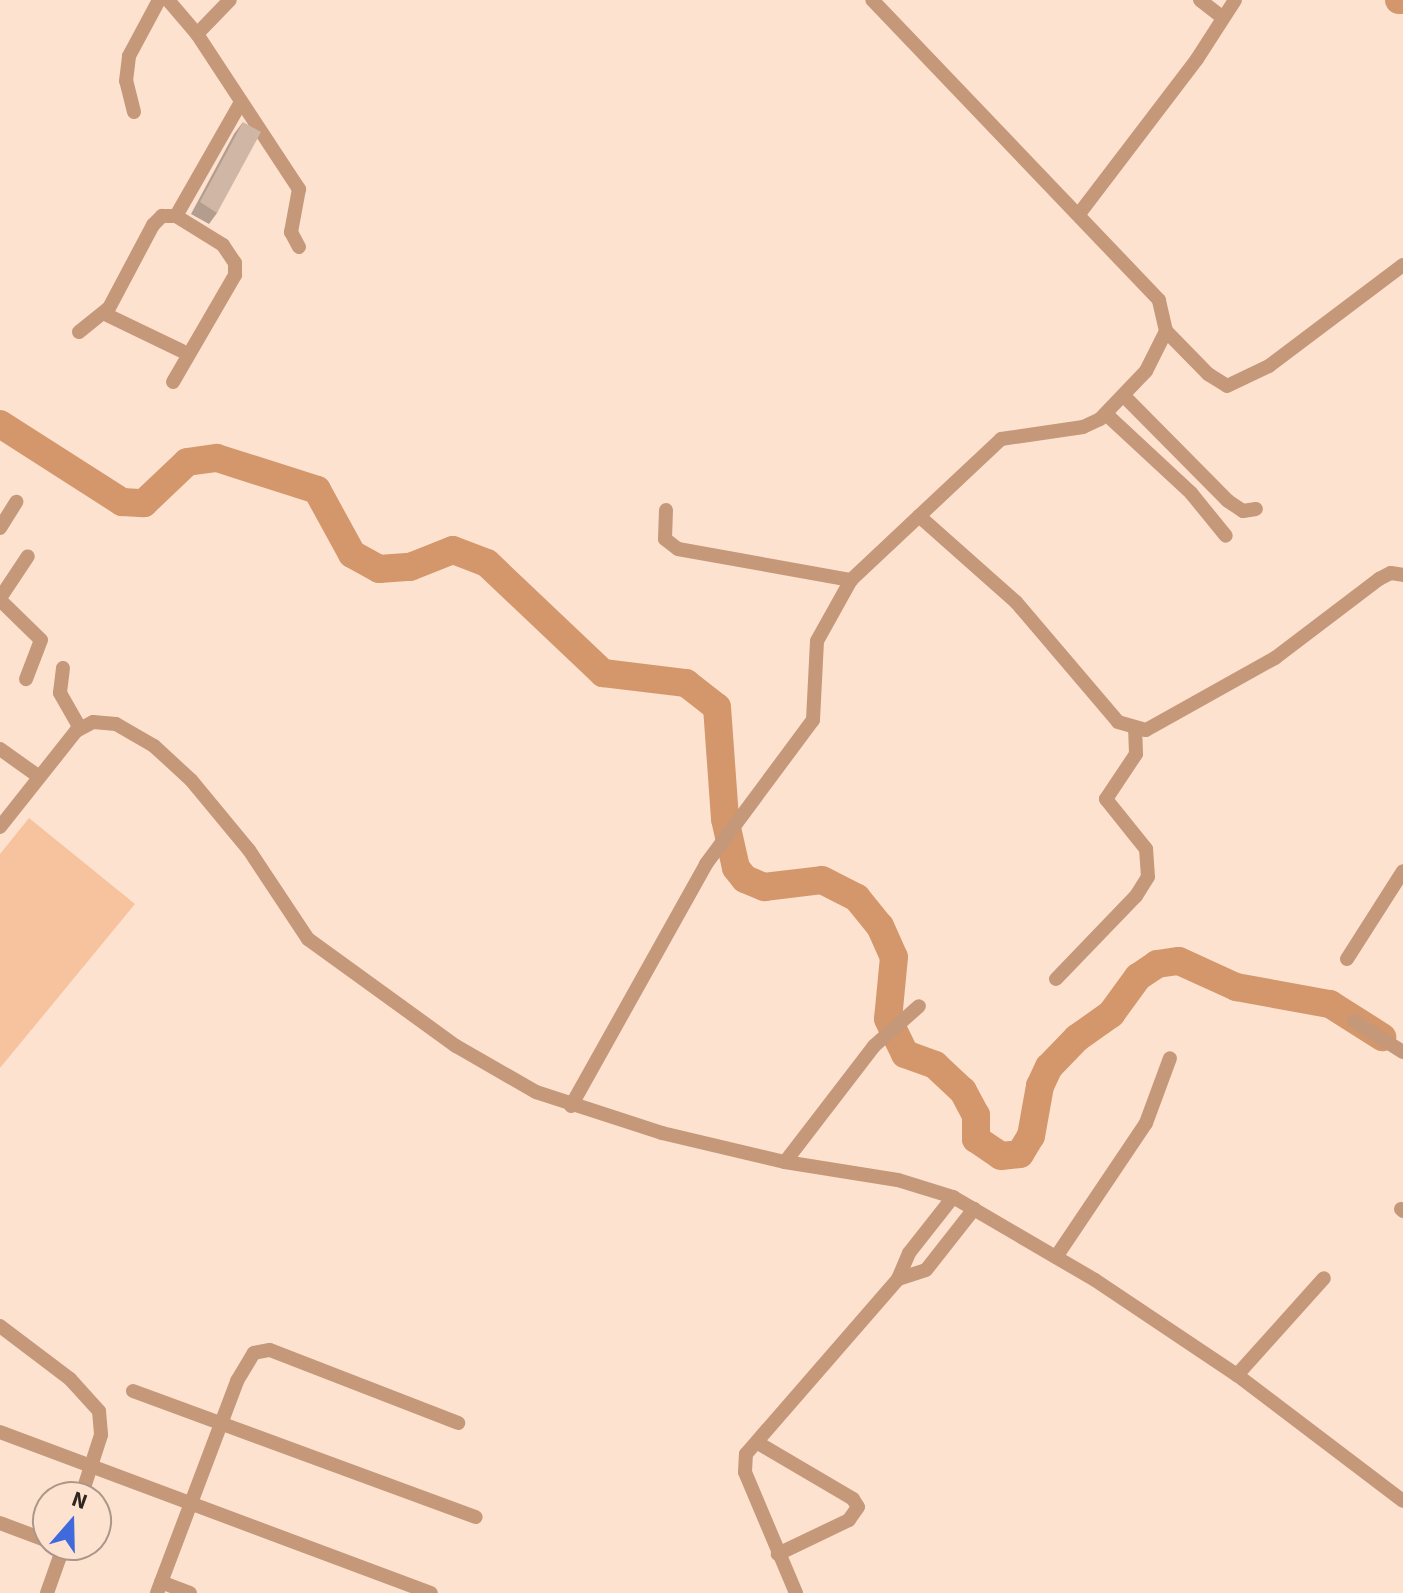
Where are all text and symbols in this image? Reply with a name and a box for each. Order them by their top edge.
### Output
north arrow [32,1481,112,1561]
text: N [67,1483,92,1518]

